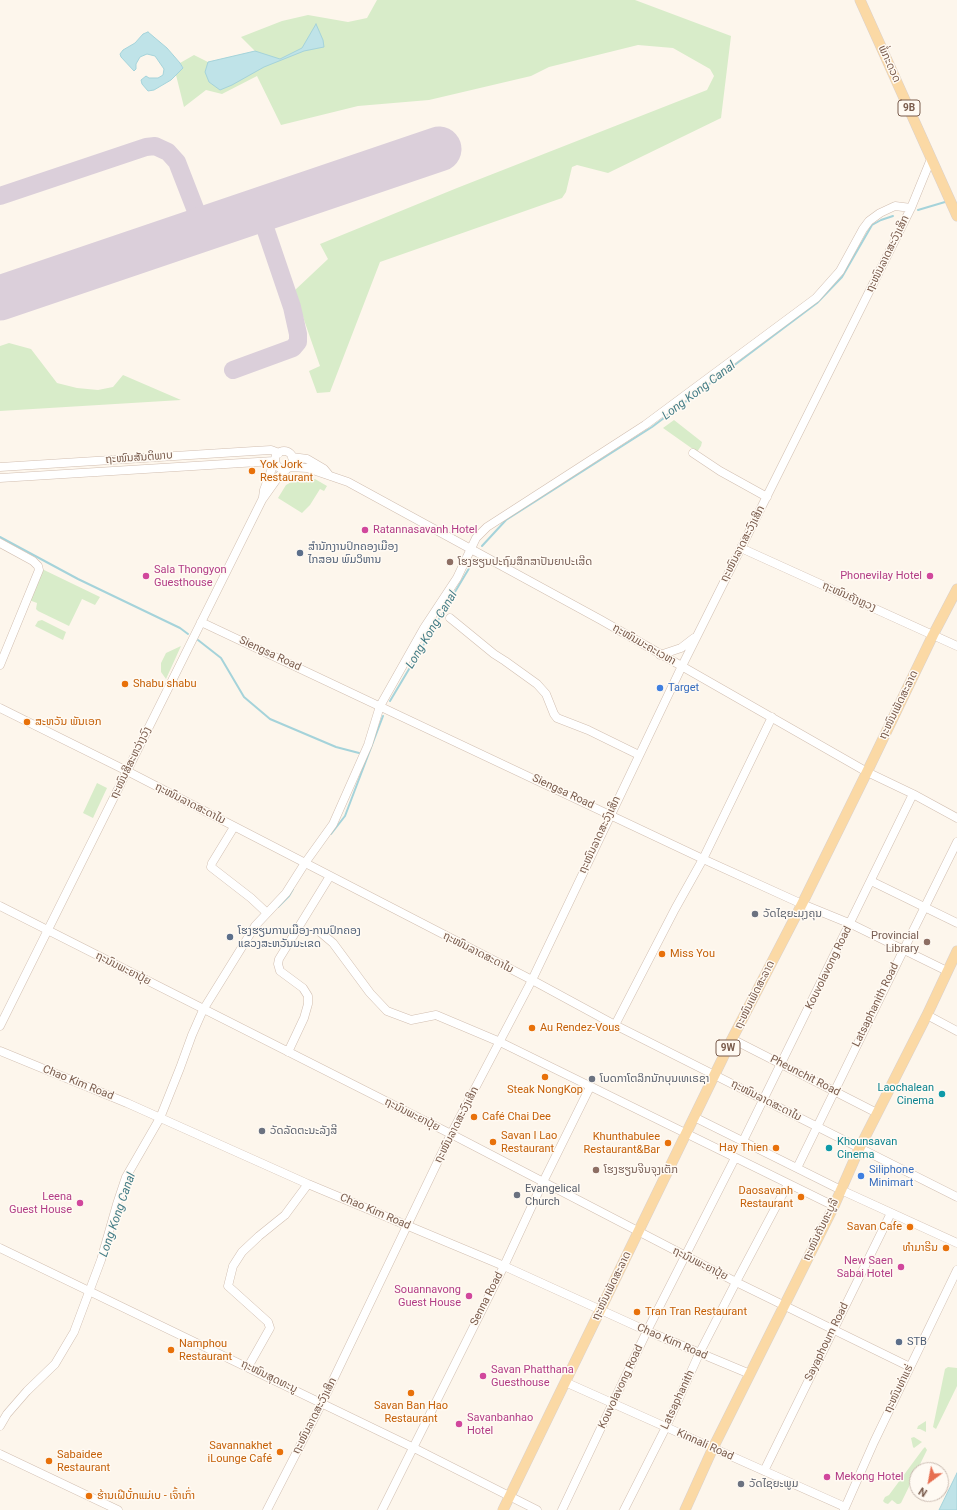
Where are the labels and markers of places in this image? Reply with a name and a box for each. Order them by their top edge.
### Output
place label: Yok Jork Restaurant [260,458,313,484]
marker: Yok Jork Restaurant [247,466,257,476]
place label: Ratannasavanh Hotel [373,523,477,537]
marker: Ratannasavanh Hotel [360,525,370,535]
place label: ສຳນັກງານປົກຄອງເມືອງ ໄກສອນ ພົມວິຫານ [308,540,398,566]
marker: ສຳນັກງານປົກຄອງເມືອງ ໄກສອນ ພົມວິຫານ [295,548,305,558]
place label: ໂຮງຮຽນປະຖົມສຶກສາປັນຍາປະເສີດ [458,555,592,569]
marker: ໂຮງຮຽນປະຖົມສຶກສາປັນຍາປະເສີດ [445,557,455,567]
place label: Sala Thongyon Guesthouse [154,563,227,589]
place label: Phonevilay Hotel [840,569,922,583]
marker: Sala Thongyon Guesthouse [141,571,151,581]
marker: Phonevilay Hotel [925,571,935,581]
place label: Shabu shabu [133,677,197,691]
marker: Shabu shabu [120,679,130,689]
place label: Target [668,681,699,695]
marker: Target [655,683,665,693]
place label: ສະຫວັນ ພັນເອກ [35,715,101,729]
marker: ສະຫວັນ ພັນເອກ [22,717,32,727]
place label: ວັດໄຊຍະມຸງຄຸນ [763,907,822,921]
marker: ວັດໄຊຍະມຸງຄຸນ [750,909,760,919]
place label: ໂຮງຮຽນການເມືອງ-ການປົກຄອງ ແຂວງສະຫວັນນະເຂດ [238,924,361,950]
place label: Provincial Library [871,929,919,955]
marker: ໂຮງຮຽນການເມືອງ-ການປົກຄອງ ແຂວງສະຫວັນນະເຂດ [225,932,235,942]
marker: Provincial Library [922,937,932,947]
place label: Miss You [670,947,715,961]
marker: Miss You [657,949,667,959]
place label: Au Rendez-Vous [540,1021,620,1035]
marker: Au Rendez-Vous [527,1023,537,1033]
marker: Steak NongKop [540,1072,550,1082]
place label: ໂບດກາໂຕລິກນັກບຸນເທເຣຊາ [600,1072,709,1086]
marker: ໂບດກາໂຕລິກນັກບຸນເທເຣຊາ [587,1074,597,1084]
place label: Laochalean Cinema [877,1081,934,1107]
place label: Steak NongKop [507,1083,583,1097]
marker: Laochalean Cinema [937,1089,947,1099]
place label: Café Chai Dee [482,1110,551,1124]
marker: Café Chai Dee [469,1112,479,1122]
place label: ວັດລັດຕະນະລັງສີ [270,1124,337,1138]
marker: ວັດລັດຕະນະລັງສີ [257,1126,267,1136]
place label: Savan I Lao Restaurant [501,1129,557,1155]
place label: Khunthabulee Restaurant&Bar [583,1130,660,1156]
place label: Khounsavan Cinema [837,1135,897,1161]
marker: Savan I Lao Restaurant [488,1137,498,1147]
marker: Khunthabulee Restaurant&Bar [663,1138,673,1148]
place label: Hay Thien [719,1141,768,1155]
marker: Hay Thien [771,1143,781,1153]
marker: Khounsavan Cinema [824,1143,834,1153]
place label: ໂຮງຮຽນຈີນຈຸງເຕັກ [604,1163,678,1177]
place label: Siliphone Minimart [869,1163,914,1189]
marker: ໂຮງຮຽນຈີນຈຸງເຕັກ [591,1165,601,1175]
marker: Siliphone Minimart [856,1171,866,1181]
place label: Evangelical Church [525,1182,580,1208]
place label: Daosavanh Restaurant [739,1184,793,1210]
place label: Leena Guest House [9,1190,72,1216]
marker: Evangelical Church [512,1190,522,1200]
marker: Daosavanh Restaurant [796,1192,806,1202]
marker: Leena Guest House [75,1198,85,1208]
place label: Savan Cafe [847,1220,902,1234]
marker: Savan Cafe [905,1222,915,1232]
place label: ທຳມາຣີນ [903,1241,938,1255]
marker: ທຳມາຣີນ [941,1243,951,1253]
place label: New Saen Sabai Hotel [837,1254,893,1280]
marker: New Saen Sabai Hotel [896,1262,906,1272]
place label: Souannavong Guest House [394,1283,461,1309]
marker: Souannavong Guest House [464,1291,474,1301]
place label: Tran Tran Restaurant [645,1305,747,1319]
marker: Tran Tran Restaurant [632,1307,642,1317]
place label: STB [907,1335,927,1349]
place label: Namphou Restaurant [179,1337,232,1363]
marker: STB [894,1337,904,1347]
marker: Namphou Restaurant [166,1345,176,1355]
place label: Savan Phatthana Guesthouse [491,1363,574,1389]
marker: Savan Phatthana Guesthouse [478,1371,488,1381]
marker: Savan Ban Hao Restaurant [406,1388,416,1398]
place label: Savan Ban Hao Restaurant [374,1399,448,1425]
place label: Savanbanhao Hotel [467,1411,533,1437]
marker: Savanbanhao Hotel [454,1419,464,1429]
place label: Savannakhet iLounge Café [208,1439,272,1465]
marker: Savannakhet iLounge Café [275,1447,285,1457]
place label: Sabaidee Restaurant [57,1448,110,1474]
marker: Sabaidee Restaurant [44,1456,54,1466]
place label: Mekong Hotel [835,1470,903,1484]
marker: Mekong Hotel [822,1472,832,1482]
place label: ວັດໄຊຍະພູມ [749,1477,798,1491]
marker: ວັດໄຊຍະພູມ [736,1479,746,1489]
place label: ຮ້ານເຝີບັ໋ກແມ່ເບ - ເຈົ້າເກົ່າ [97,1489,195,1503]
marker: ຮ້ານເຝີບັ໋ກແມ່ເບ - ເຈົ້າເກົ່າ [84,1491,94,1501]

